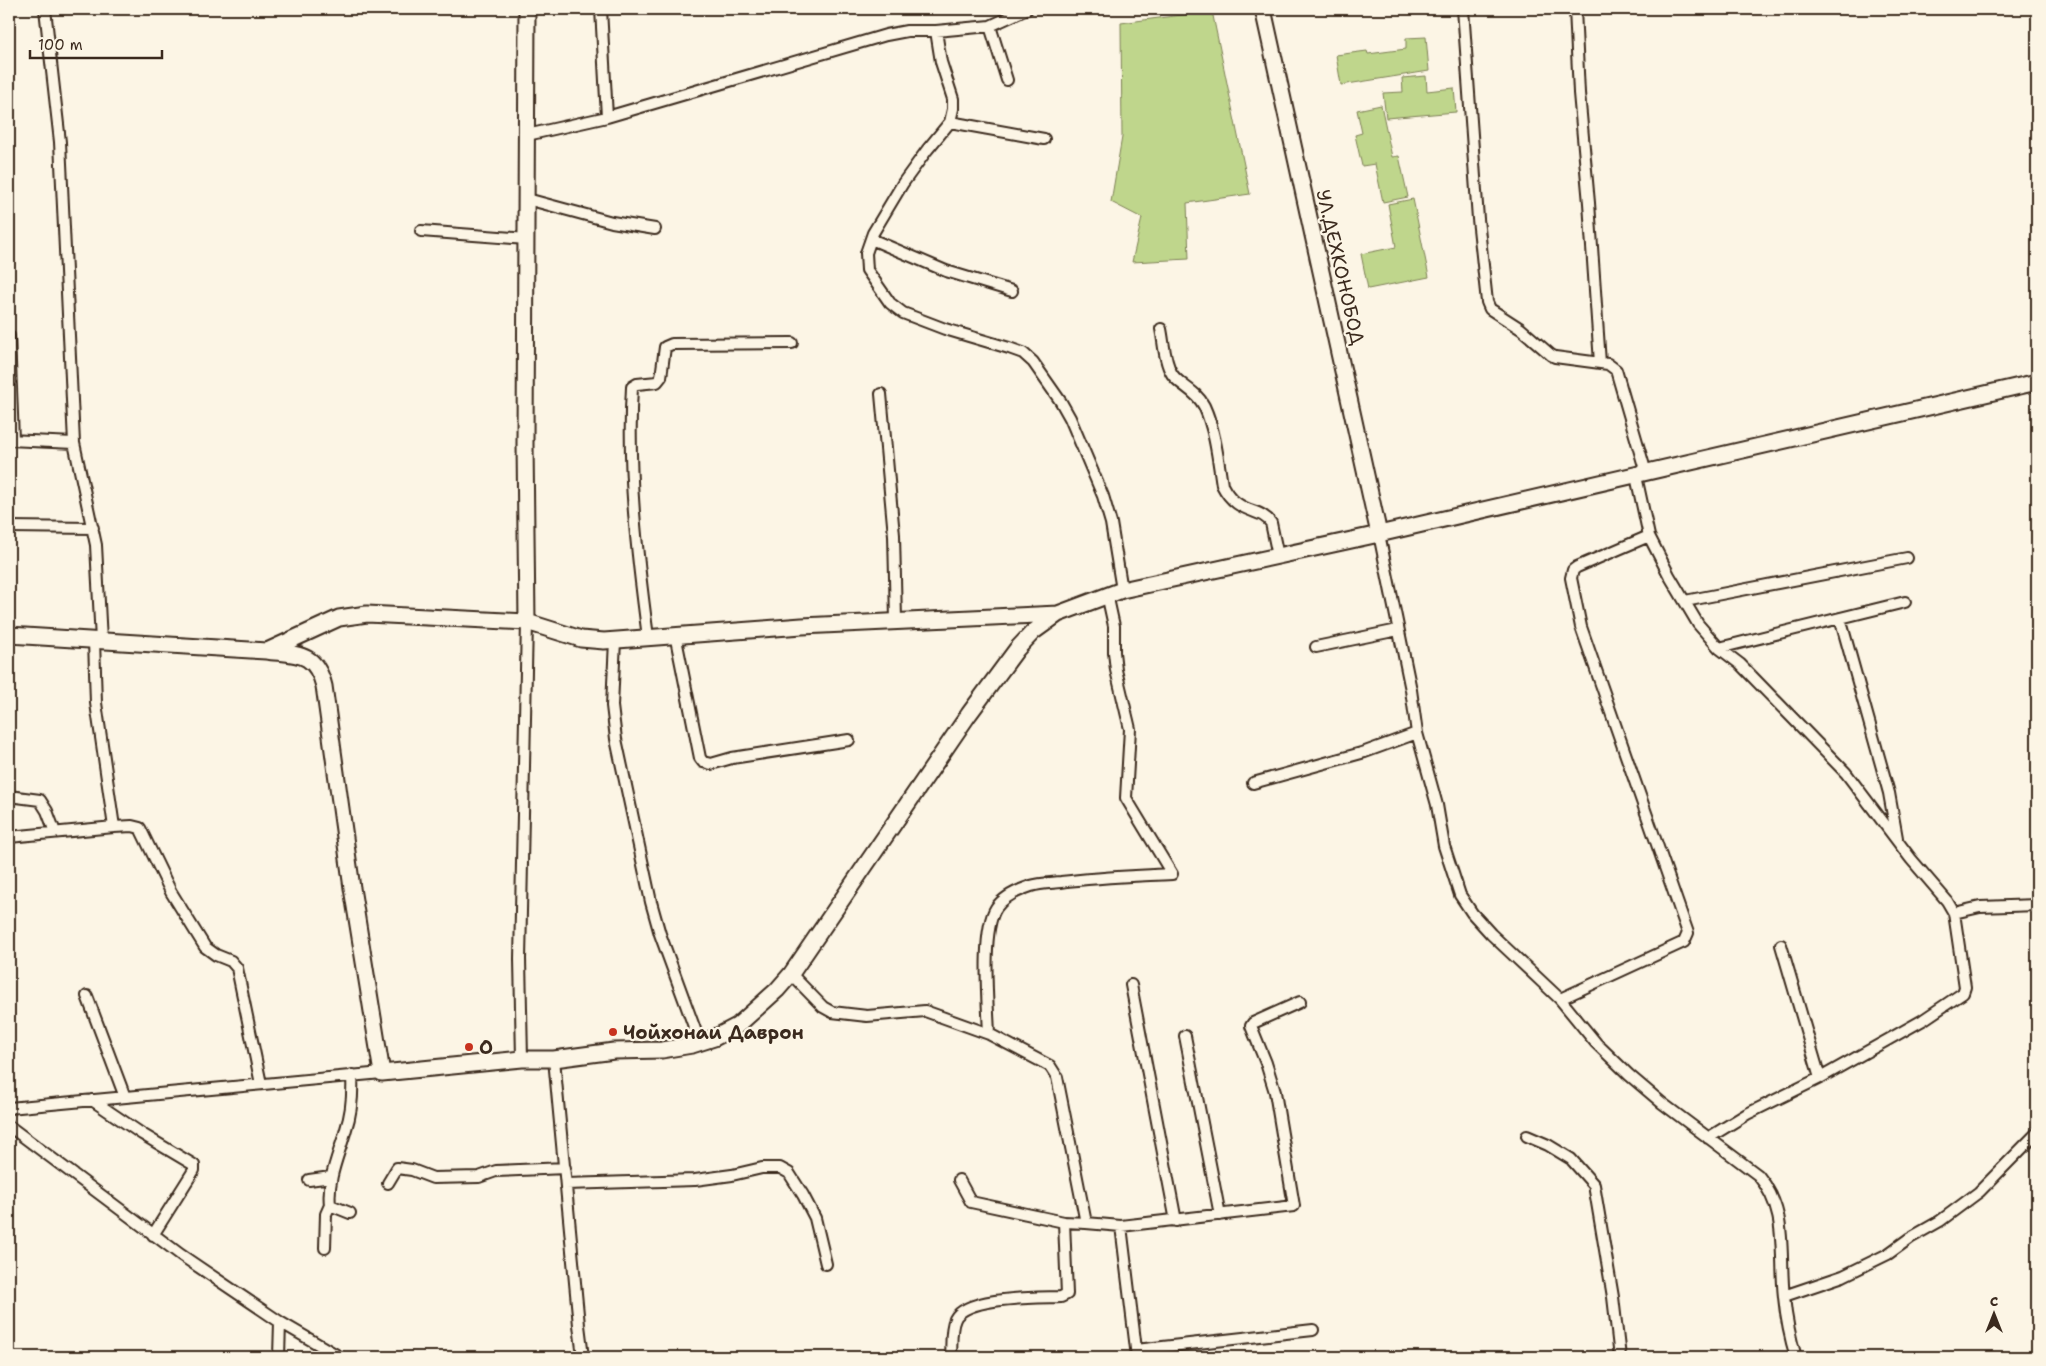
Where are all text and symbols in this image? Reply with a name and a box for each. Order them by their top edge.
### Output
scale bar [30,28,162,60]
text: 100 m [38,35,83,55]
street label: УЛ.ДЕХКОНОБОД [1311,187,1371,348]
place label: Чойхонаи Даврон [623,1020,804,1045]
marker: Чойхонаи Даврон [607,1026,619,1038]
place label: O [479,1035,493,1060]
marker: O [463,1041,475,1053]
north arrow [1968,1288,2018,1338]
text: С [1990,1292,1998,1310]

